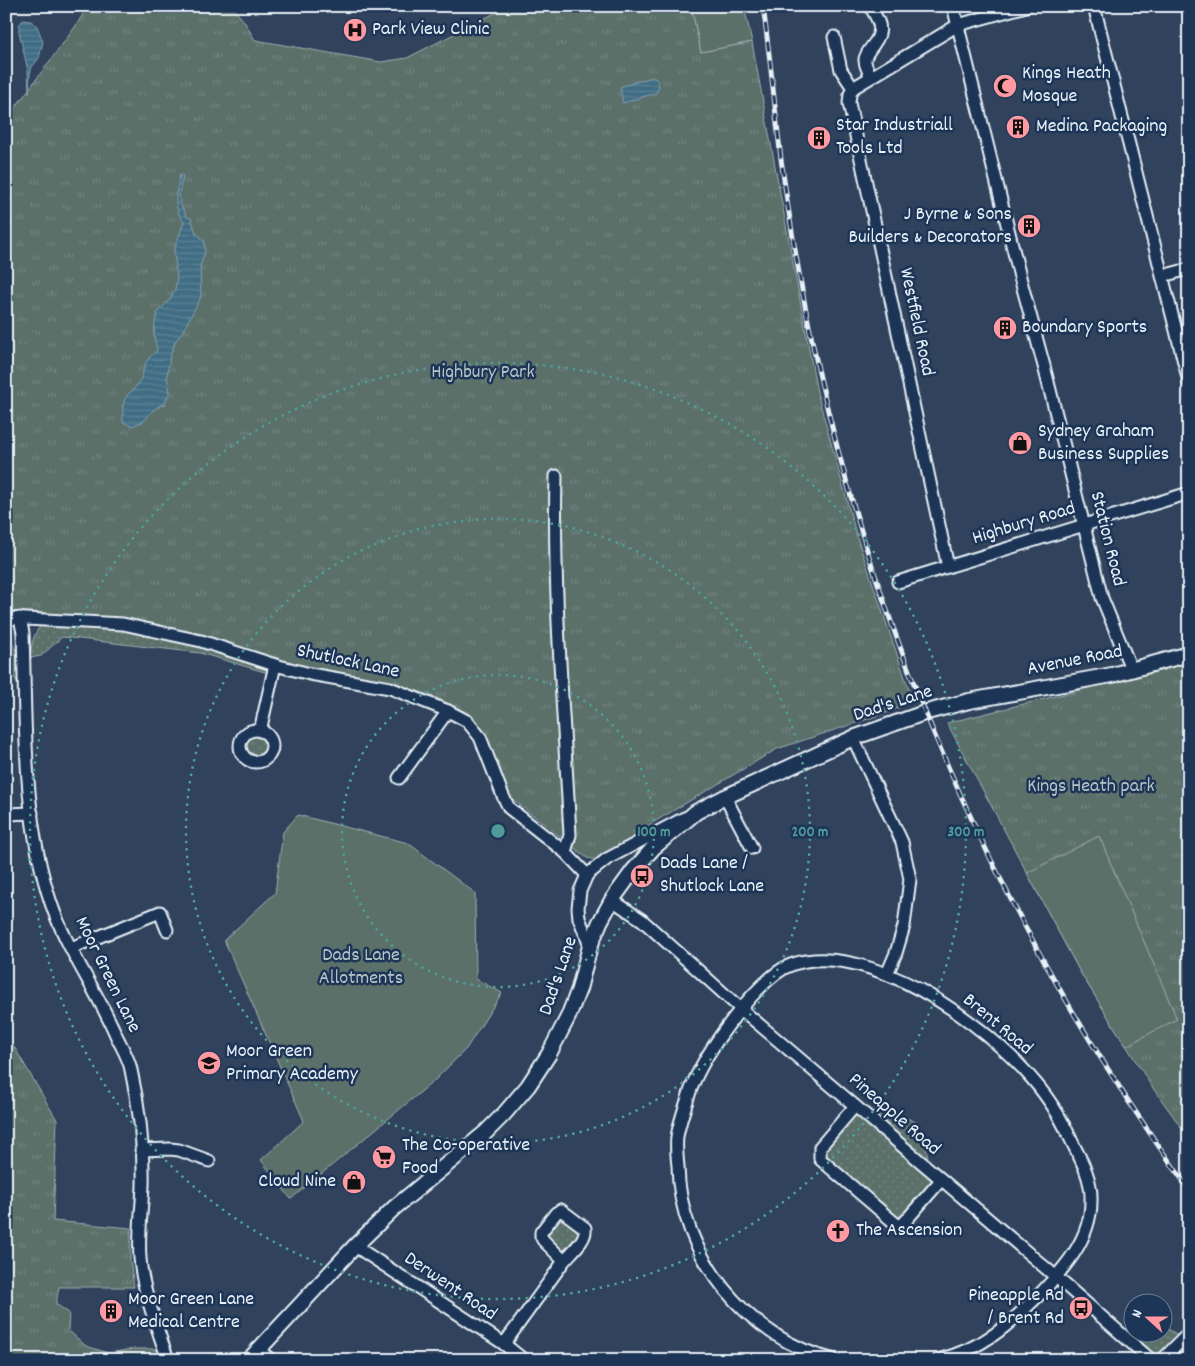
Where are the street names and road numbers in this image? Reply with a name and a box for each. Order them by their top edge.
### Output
street label: Westfield Road [891,265,941,379]
street label: Station Road [1082,489,1132,589]
street label: Highbury Road [969,495,1079,553]
street label: Shutlock Lane [294,637,402,687]
street label: Avenue Road [1025,638,1125,684]
street label: Dad's Lane [850,678,936,730]
street label: Moor Green Lane [67,912,147,1038]
street label: Dad's Lane [532,933,586,1019]
street label: Brent Road [956,987,1038,1063]
street label: Pineapple Road [842,1067,946,1163]
street label: Derwent Road [398,1246,502,1328]

